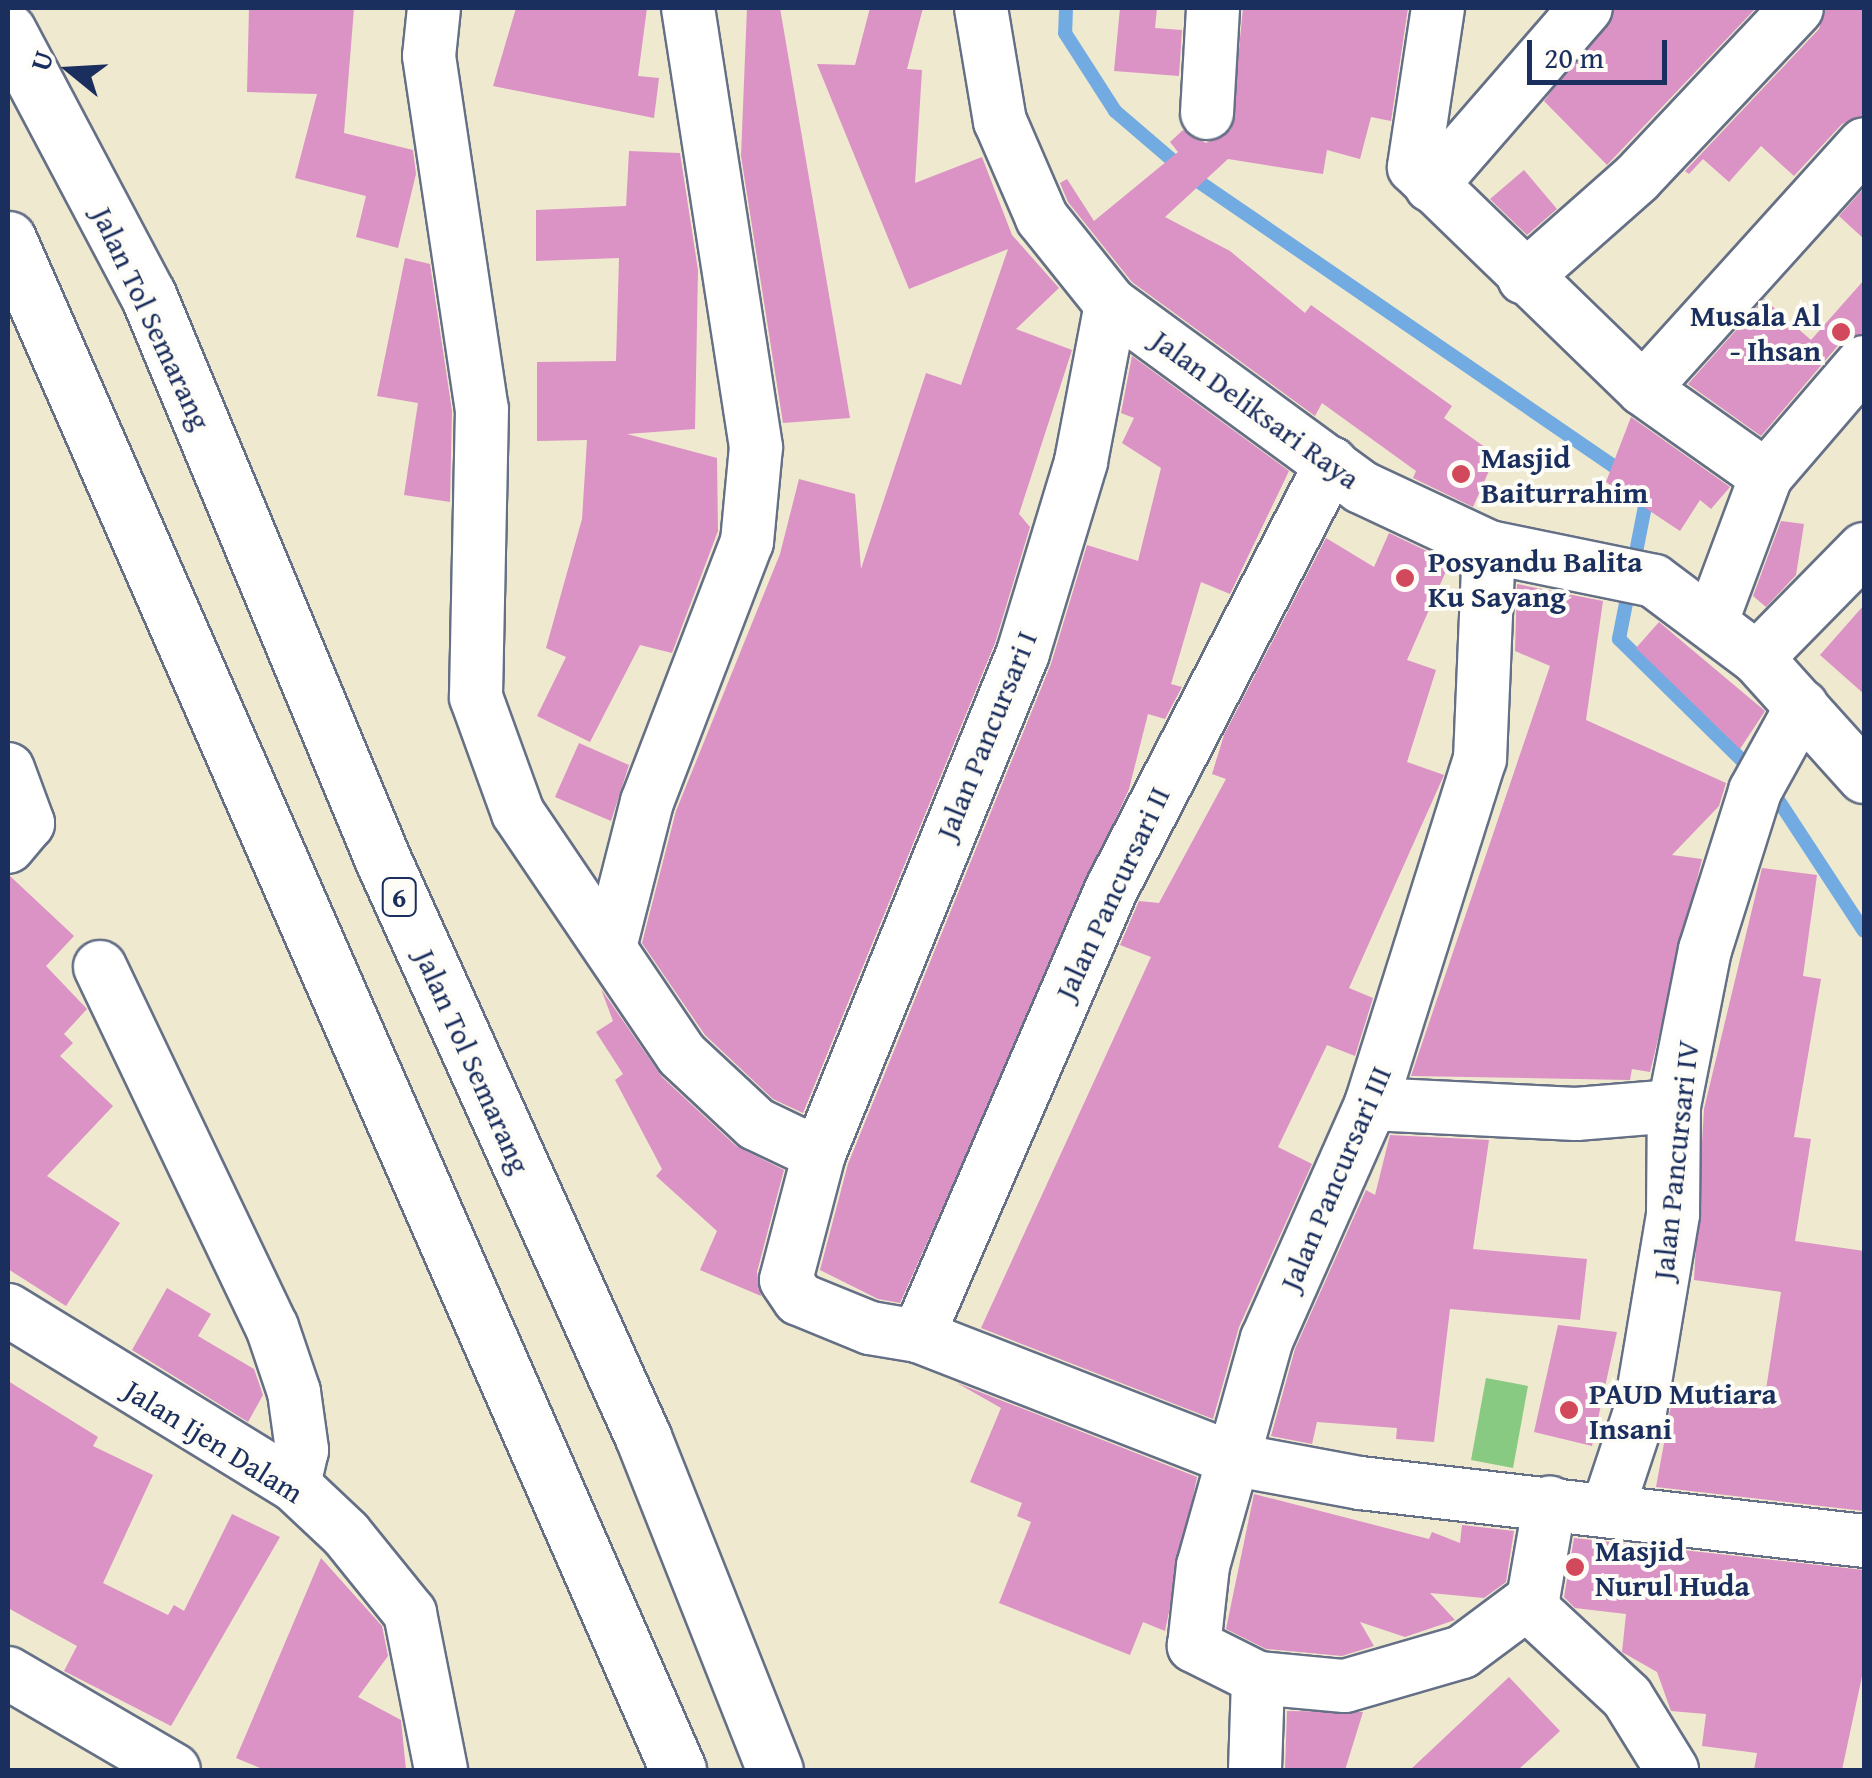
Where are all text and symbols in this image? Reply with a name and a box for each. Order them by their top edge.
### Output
north arrow [20,20,120,120]
scale bar [1532,20,1672,82]
text: 20 m [1544,35,1604,79]
text: U [19,45,63,76]
street label: Jalan Tol Semarang [85,201,219,435]
place label: Musala Al - Ihsan [1690,297,1821,368]
marker: Musala Al - Ihsan [1830,321,1852,343]
street label: Jalan Deliksari Raya [1145,322,1367,496]
place label: Masjid Baiturrahim [1481,439,1648,510]
marker: Masjid Baiturrahim [1450,463,1472,485]
place label: Posyandu Balita Ku Sayang [1428,543,1643,614]
marker: Posyandu Balita Ku Sayang [1392,565,1418,591]
street label: Jalan Pancursari I [928,626,1044,844]
street label: Jalan Pancursari II [1047,781,1177,1005]
road number: 6 [382,874,416,920]
street label: Jalan Tol Semarang [408,944,538,1178]
street label: Jalan Pancursari IV [1644,1038,1706,1282]
street label: Jalan Pancursari III [1272,1061,1398,1295]
street label: Jalan Ijen Dalam [118,1372,310,1510]
place label: PAUD Mutiara Insani [1589,1375,1777,1446]
marker: PAUD Mutiara Insani [1558,1399,1580,1421]
place label: Masjid Nurul Huda [1595,1532,1750,1602]
marker: Masjid Nurul Huda [1564,1556,1586,1578]

